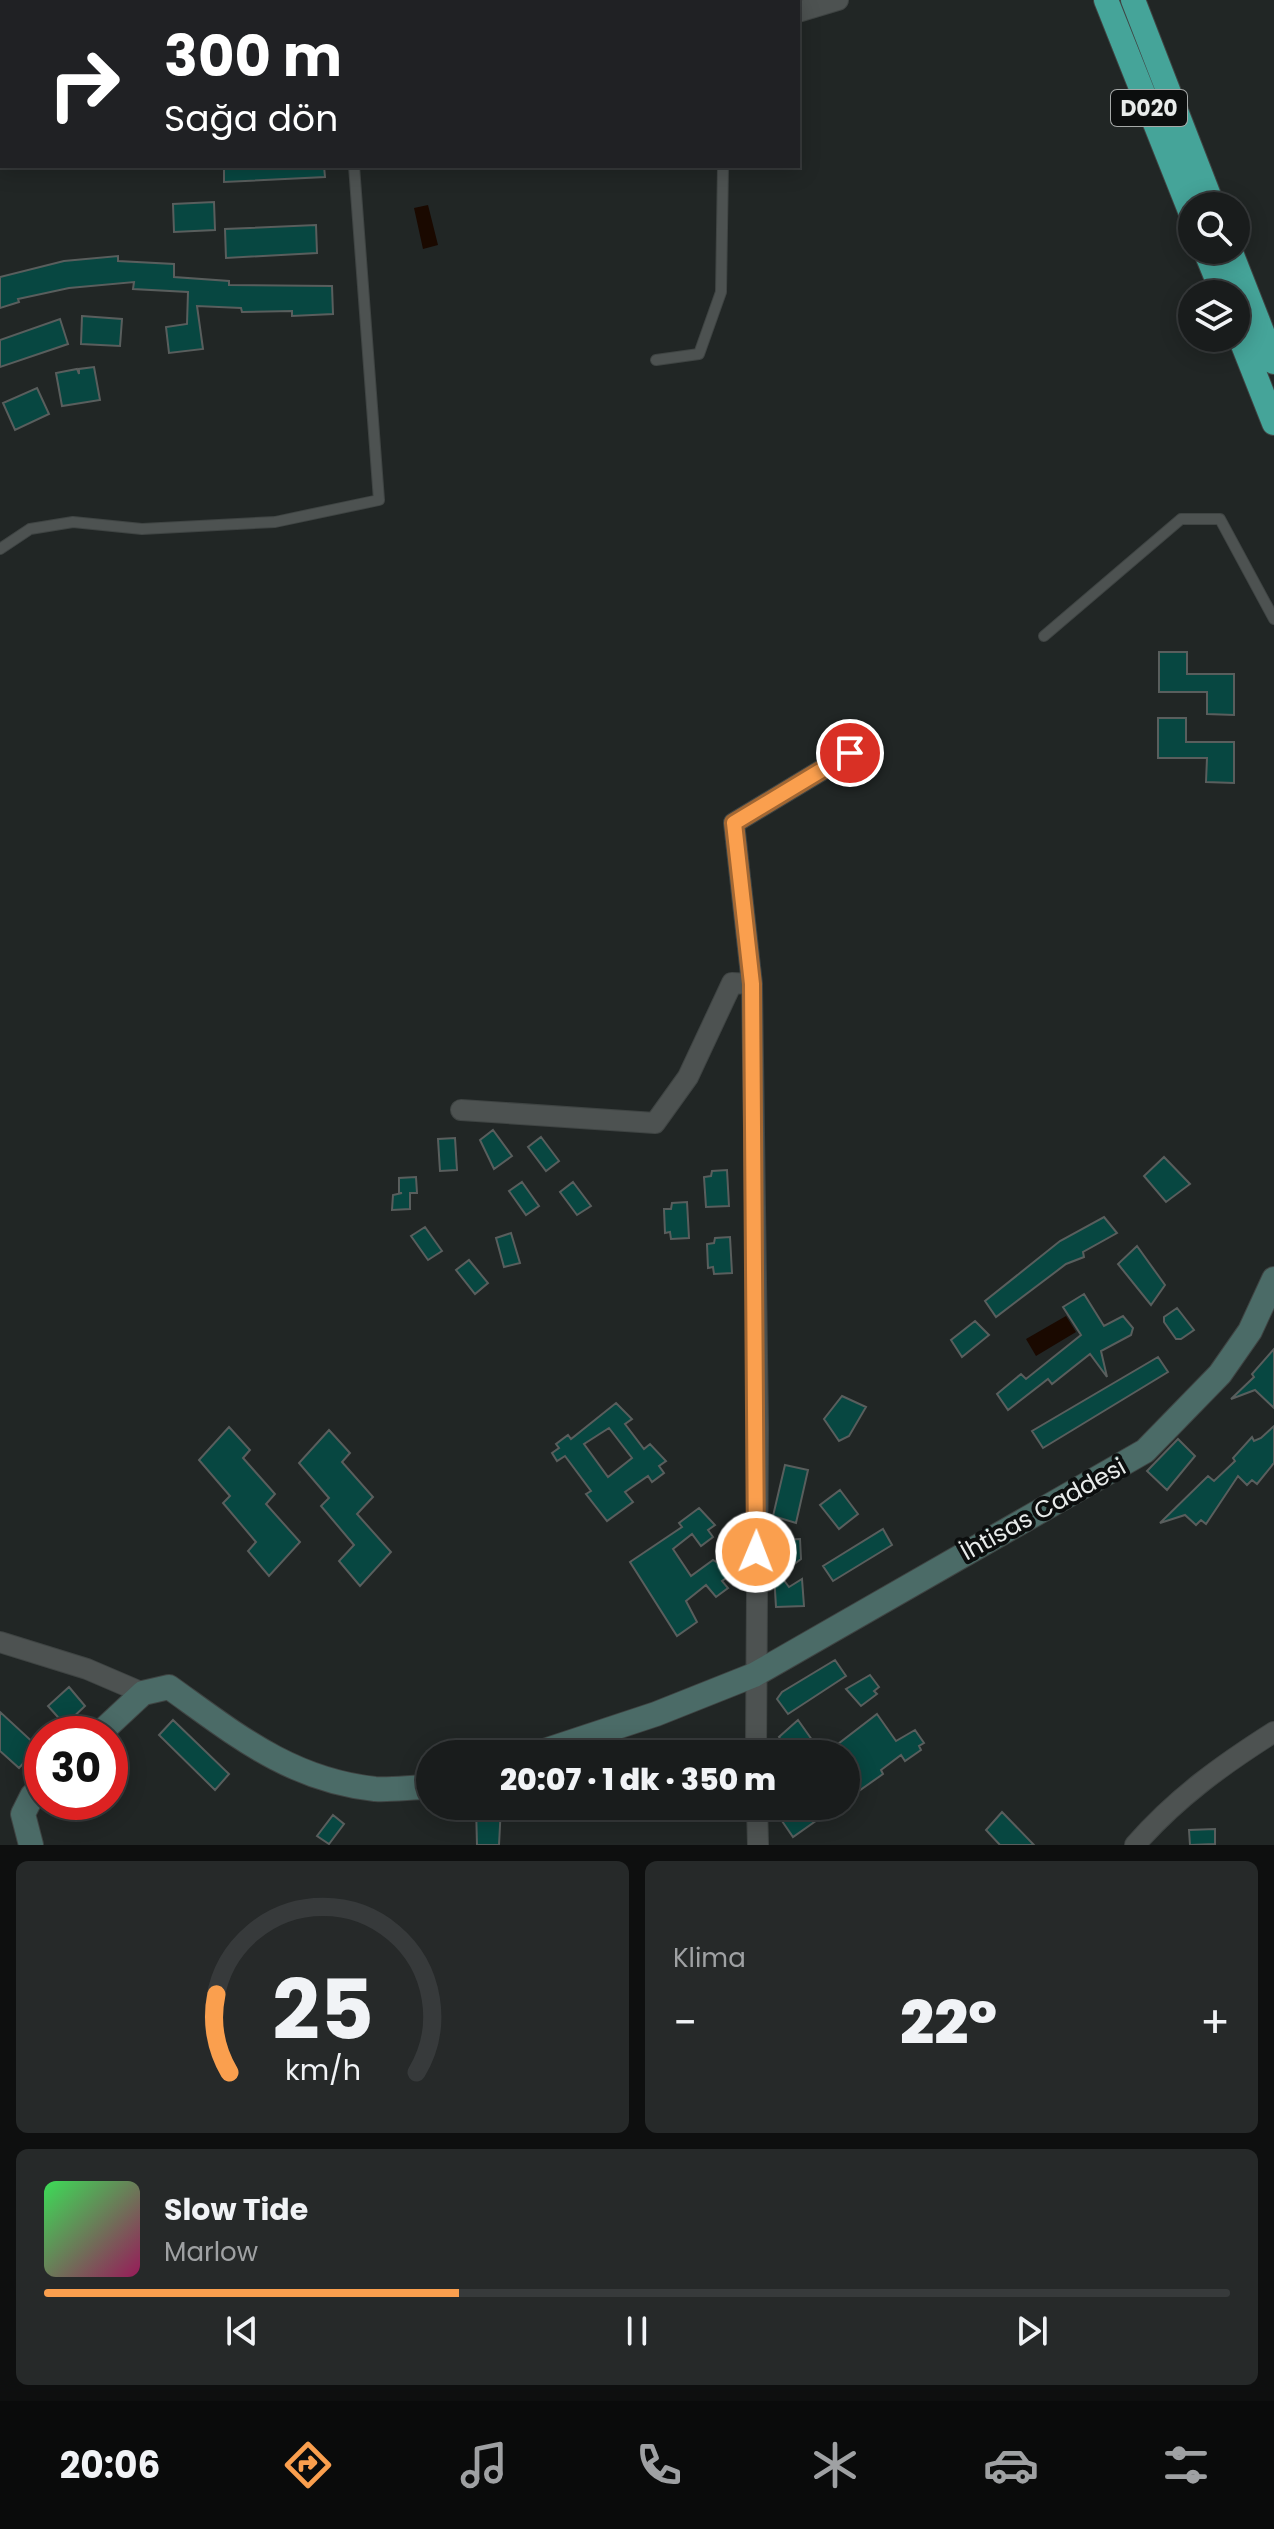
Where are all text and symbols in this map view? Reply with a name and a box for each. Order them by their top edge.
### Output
text: 300 m [164,17,342,96]
icon: right [32,32,136,136]
road number: D020 [1111,90,1187,126]
text: Sağa dön [164,93,338,144]
map controls [1178,192,1250,352]
button: search [1178,192,1250,264]
button: layers [1178,280,1250,352]
pin [816,719,884,787]
icon: arrive [828,731,872,775]
street label: İhtisas Caddesi [954,1450,1132,1568]
position arrow [714,1510,798,1594]
speed limit sign: 30 [24,1716,128,1820]
text: 20:07 · 1 dk · 350 m [500,1758,776,1801]
text: Klima [673,1940,746,1976]
text: 25 [272,1952,373,2068]
text: 22° [900,1981,997,2065]
text: − [673,1992,697,2053]
text: + [1200,1992,1230,2053]
text: km/h [284,2050,361,2090]
text: Slow Tide [164,2188,308,2231]
text: Marlow [164,2234,258,2270]
icon: previous [220,2309,264,2353]
icon: pause [615,2309,659,2353]
icon: next [1010,2309,1054,2353]
icon: directions [280,2437,336,2493]
icon: music [456,2437,512,2493]
icon: phone [631,2437,687,2493]
icon: climate [807,2437,863,2493]
icon: car [983,2437,1039,2493]
icon: filters [1158,2437,1214,2493]
text: 20:06 [60,2440,160,2491]

